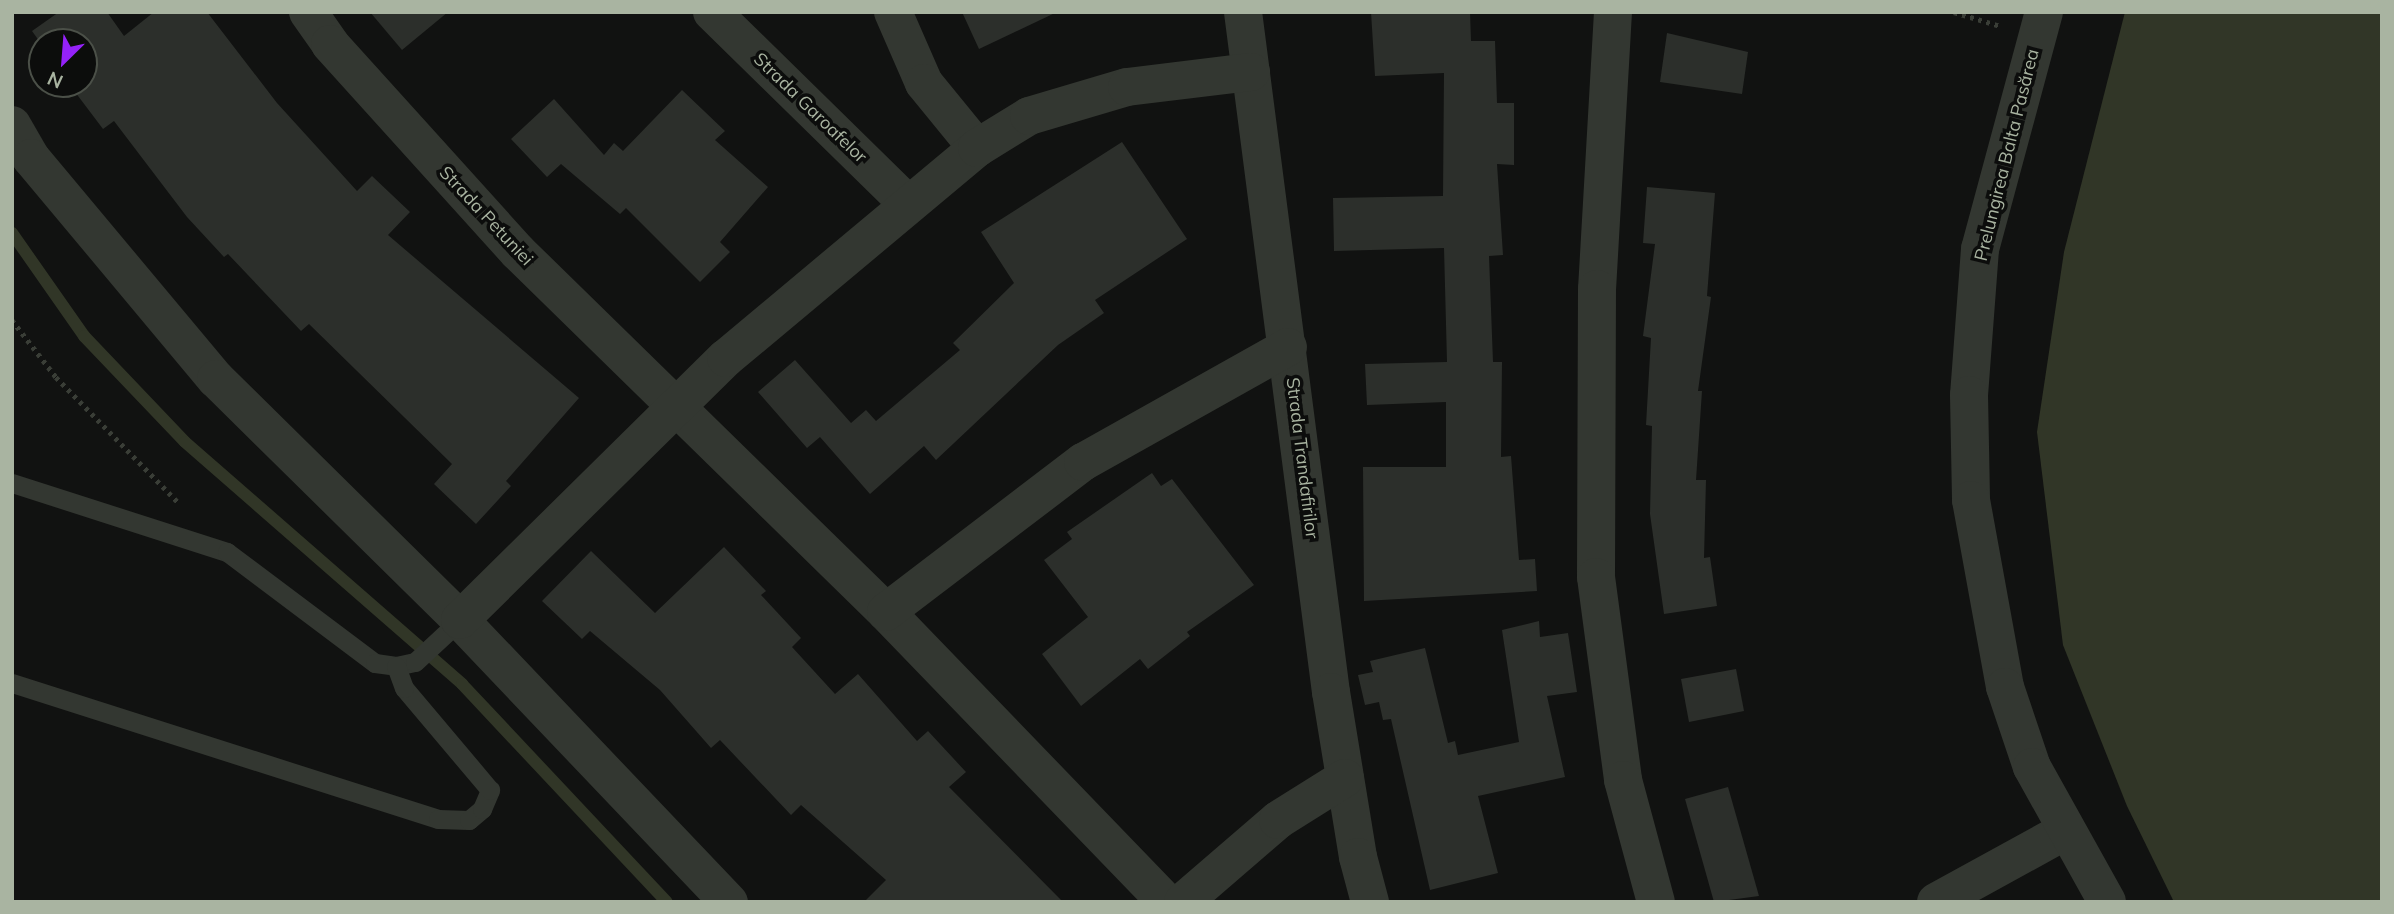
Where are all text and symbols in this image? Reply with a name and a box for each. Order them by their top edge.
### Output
north arrow [28,28,98,98]
street label: Prelungirea Balta Pasărea [1970,47,2044,263]
street label: Strada Garoafelor [749,48,871,168]
text: N [43,66,67,94]
street label: Strada Petuniei [435,162,537,270]
street label: Strada Trandafirilor [1281,376,1323,540]

